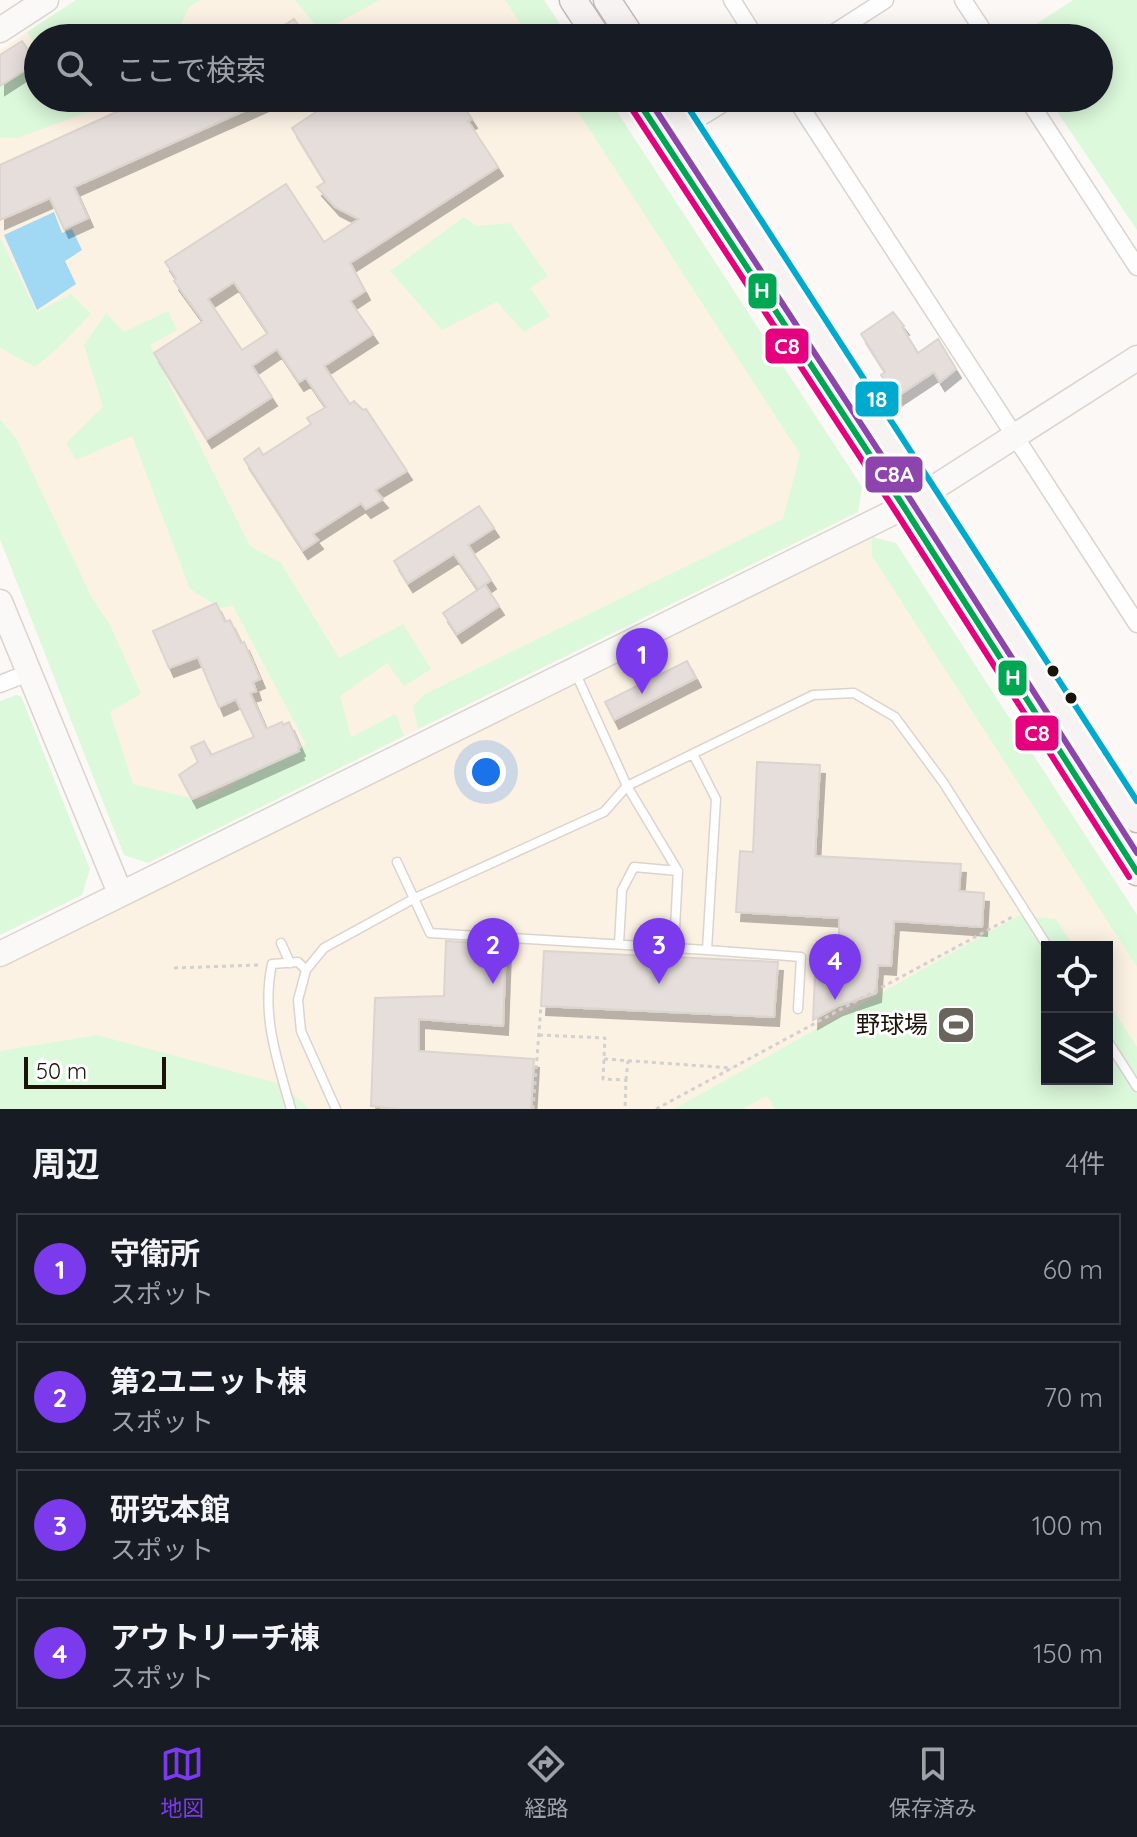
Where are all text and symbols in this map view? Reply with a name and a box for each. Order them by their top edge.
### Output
search box [24,24,1113,112]
icon: search [52,46,96,90]
text: ここで検索 [116,51,266,89]
line badge: H [747,272,778,310]
text: H [754,276,770,304]
line badge: C8 [764,327,810,365]
text: C8 [774,332,800,360]
line badge: 18 [854,380,900,418]
text: 18 [867,385,887,413]
line badge: C8A [864,455,924,494]
text: C8A [874,460,914,488]
pin: 1 [616,628,668,694]
line badge: H [997,659,1028,697]
text: H [1005,663,1021,691]
unlabelled marker [1045,663,1061,679]
unlabelled marker [1063,690,1079,706]
line badge: C8 [1014,714,1060,752]
text: C8 [1024,719,1050,747]
your location [466,752,506,792]
pin: 2 [467,918,519,984]
pin: 3 [633,918,685,984]
pin: 4 [809,934,861,1000]
map controls [1041,941,1113,1085]
button: locate [1041,941,1113,1013]
sports icon: 野球場 [935,1004,977,1046]
place label: 野球場 [856,1009,928,1039]
button: layers [1041,1013,1113,1085]
scale bar [24,1053,166,1089]
text: 50 m [36,1057,87,1085]
text: 周辺 [32,1142,100,1185]
text: 4件 [1065,1147,1105,1180]
text: 守衛所 [110,1234,200,1272]
text: 1 [55,1253,65,1286]
text: 60 m [1043,1253,1103,1286]
text: スポット [110,1277,214,1310]
text: 第2ユニット棟 [110,1362,307,1400]
text: 2 [53,1381,67,1414]
text: 70 m [1043,1381,1103,1414]
text: スポット [110,1405,214,1438]
text: 研究本館 [110,1490,230,1528]
text: 3 [53,1509,67,1542]
text: 100 m [1032,1509,1103,1542]
text: スポット [110,1533,214,1566]
text: アウトリーチ棟 [110,1618,320,1656]
text: 4 [52,1637,68,1670]
text: 150 m [1033,1637,1103,1670]
text: スポット [110,1661,214,1694]
tab: 地図 [160,1742,204,1822]
tab: 経路 [524,1742,569,1822]
tab: 保存済み [889,1742,977,1822]

